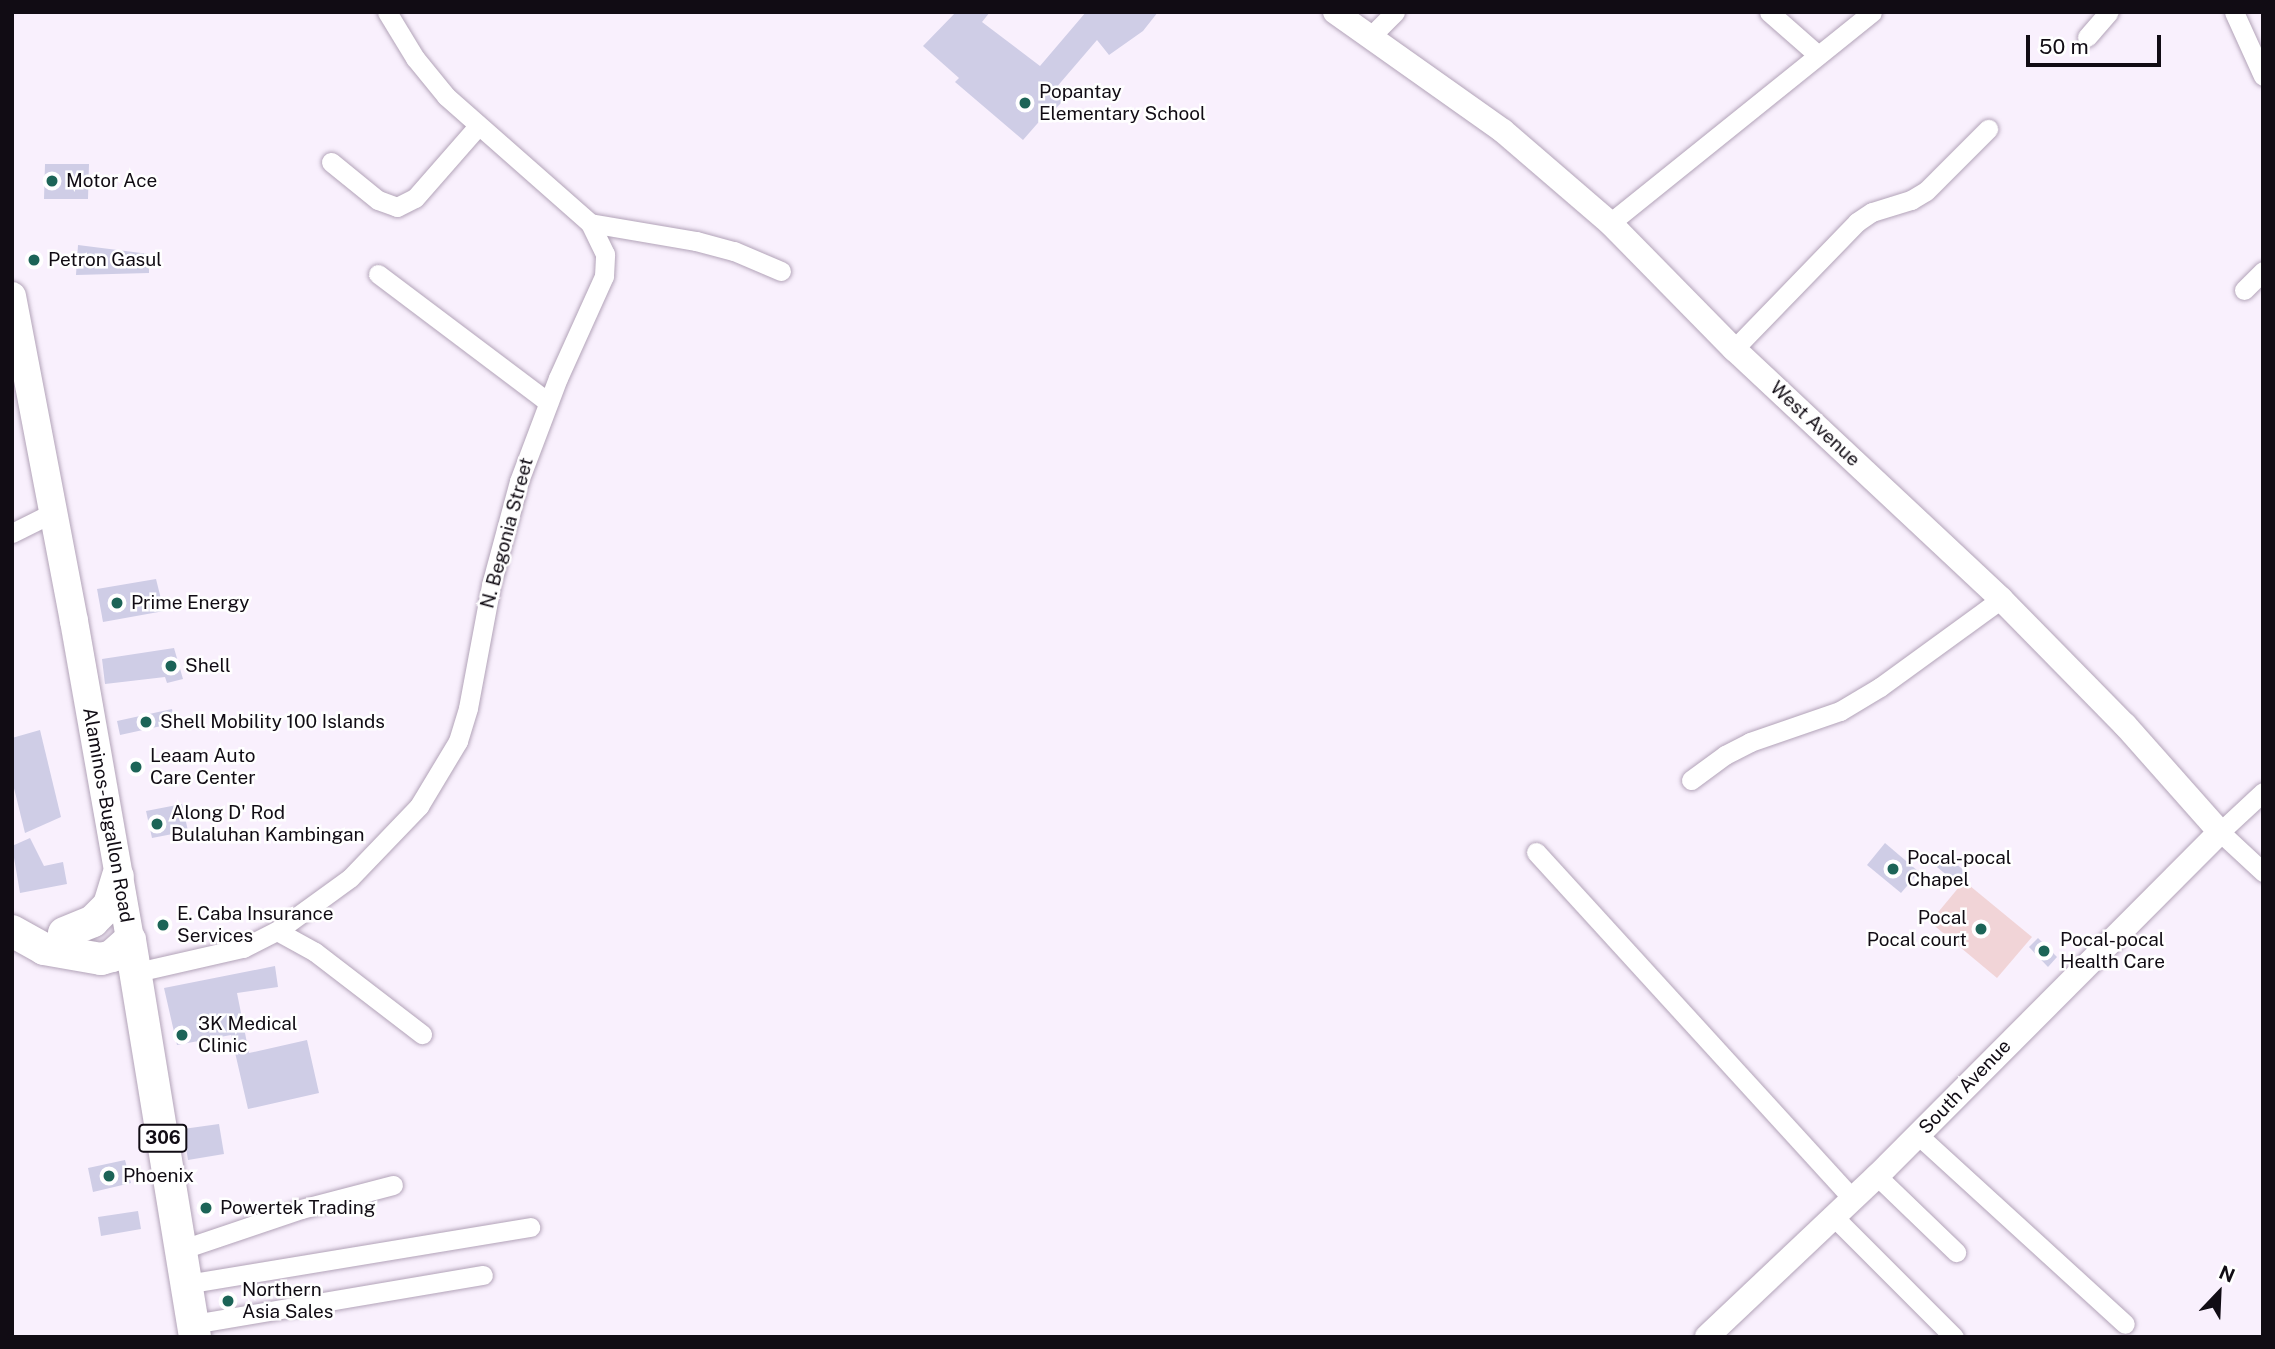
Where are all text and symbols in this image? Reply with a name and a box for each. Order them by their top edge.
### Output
scale bar [2030,21,2165,65]
text: 50 m [2039,34,2089,59]
place label: Popantay Elementary School [1039,81,1206,125]
marker: Popantay Elementary School [1017,95,1033,111]
place label: Motor Ace [66,170,157,192]
marker: Motor Ace [44,173,60,189]
place label: Petron Gasul [48,249,162,271]
marker: Petron Gasul [26,252,42,268]
street label: West Avenue [1765,377,1865,471]
street label: N. Begonia Street [476,455,538,611]
place label: Prime Energy [131,592,250,614]
marker: Prime Energy [109,595,125,611]
place label: Shell [185,655,231,677]
marker: Shell [163,658,179,674]
street label: Alaminos-Bugallon Road [78,706,138,924]
place label: Shell Mobility 100 Islands [160,711,385,733]
marker: Shell Mobility 100 Islands [138,714,154,730]
place label: Leaam Auto Care Center [150,745,256,789]
marker: Leaam Auto Care Center [128,759,144,775]
place label: Along D' Rod Bulaluhan Kambingan [171,802,365,846]
marker: Along D' Rod Bulaluhan Kambingan [149,816,165,832]
place label: Pocal-pocal Chapel [1907,847,2011,891]
marker: Pocal-pocal Chapel [1885,861,1901,877]
place label: E. Caba Insurance Services [177,903,334,947]
place label: Pocal Pocal court [1867,907,1967,951]
marker: E. Caba Insurance Services [155,917,171,933]
marker: Pocal Pocal court [1973,921,1989,937]
place label: Pocal-pocal Health Care [2060,929,2165,973]
marker: Pocal-pocal Health Care [2034,941,2054,961]
place label: 3K Medical Clinic [198,1013,298,1057]
marker: 3K Medical Clinic [172,1025,192,1045]
street label: South Avenue [1914,1035,2016,1139]
road number: 306 [137,1124,189,1153]
place label: Phoenix [123,1165,194,1187]
marker: Phoenix [101,1168,117,1184]
place label: Powertek Trading [220,1197,376,1219]
marker: Powertek Trading [198,1200,214,1216]
north arrow [2184,1258,2254,1328]
text: N [2216,1261,2238,1287]
place label: Northern Asia Sales [242,1279,333,1323]
marker: Northern Asia Sales [220,1293,236,1309]

